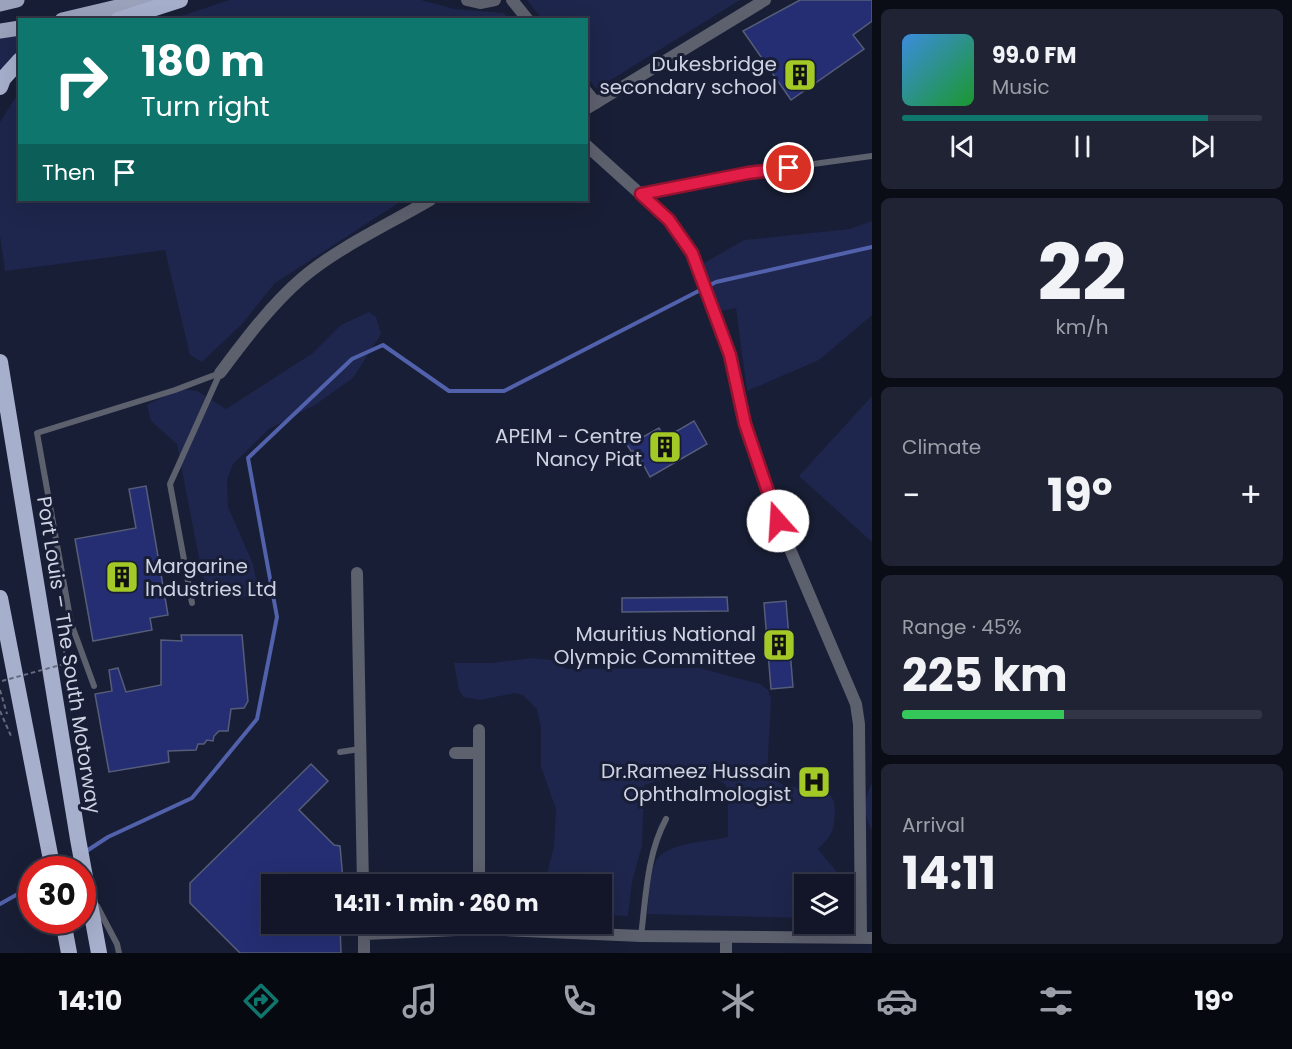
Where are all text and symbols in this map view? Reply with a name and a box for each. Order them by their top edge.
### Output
text: 180 m [141,32,265,91]
text: 99.0 FM [992,40,1077,71]
icon: right [42,42,120,120]
place label: Dukesbridge secondary school [599,50,777,101]
building icon: Dukesbridge secondary school [782,57,818,93]
text: Music [992,73,1050,101]
text: Turn right [141,88,270,125]
icon: previous [946,130,979,163]
icon: pause [1066,130,1099,163]
icon: next [1186,130,1219,163]
pin [763,142,814,193]
icon: arrive [772,151,805,184]
icon: arrive [108,156,141,189]
text: Then [42,157,96,188]
text: 22 [1037,218,1127,327]
text: km/h [1055,313,1109,341]
place label: APEIM - Centre Nancy Piat [495,422,642,473]
building icon: APEIM - Centre Nancy Piat [647,429,683,465]
text: Climate [902,433,981,461]
text: 19° [1047,464,1113,527]
text: − [902,472,920,519]
text: + [1239,472,1262,519]
position arrow [746,489,810,553]
street label: Port Louis – The South Motorway [30,494,108,816]
place label: Margarine Industries Ltd [145,552,277,603]
building icon: Margarine Industries Ltd [104,559,140,595]
text: Range · 45% [902,613,1022,641]
place label: Mauritius National Olympic Committee [554,620,756,671]
building icon: Mauritius National Olympic Committee [761,627,797,663]
text: 225 km [902,644,1068,707]
place label: Dr.Rameez Hussain Ophthalmologist [601,757,791,808]
hospital icon: Dr.Rameez Hussain Ophthalmologist [796,764,832,800]
text: Arrival [902,811,965,839]
text: 14:11 [902,842,996,905]
speed limit sign: 30 [18,856,96,934]
map controls [794,874,854,934]
button: layers [794,874,854,934]
text: 14:11 · 1 min · 260 m [334,888,539,919]
icon: directions [240,980,282,1022]
icon: music [399,980,441,1022]
icon: phone [558,980,600,1022]
icon: climate [717,980,759,1022]
icon: car [876,980,918,1022]
icon: filters [1035,980,1077,1022]
text: 14:10 [59,982,122,1019]
text: 19° [1194,982,1233,1019]

